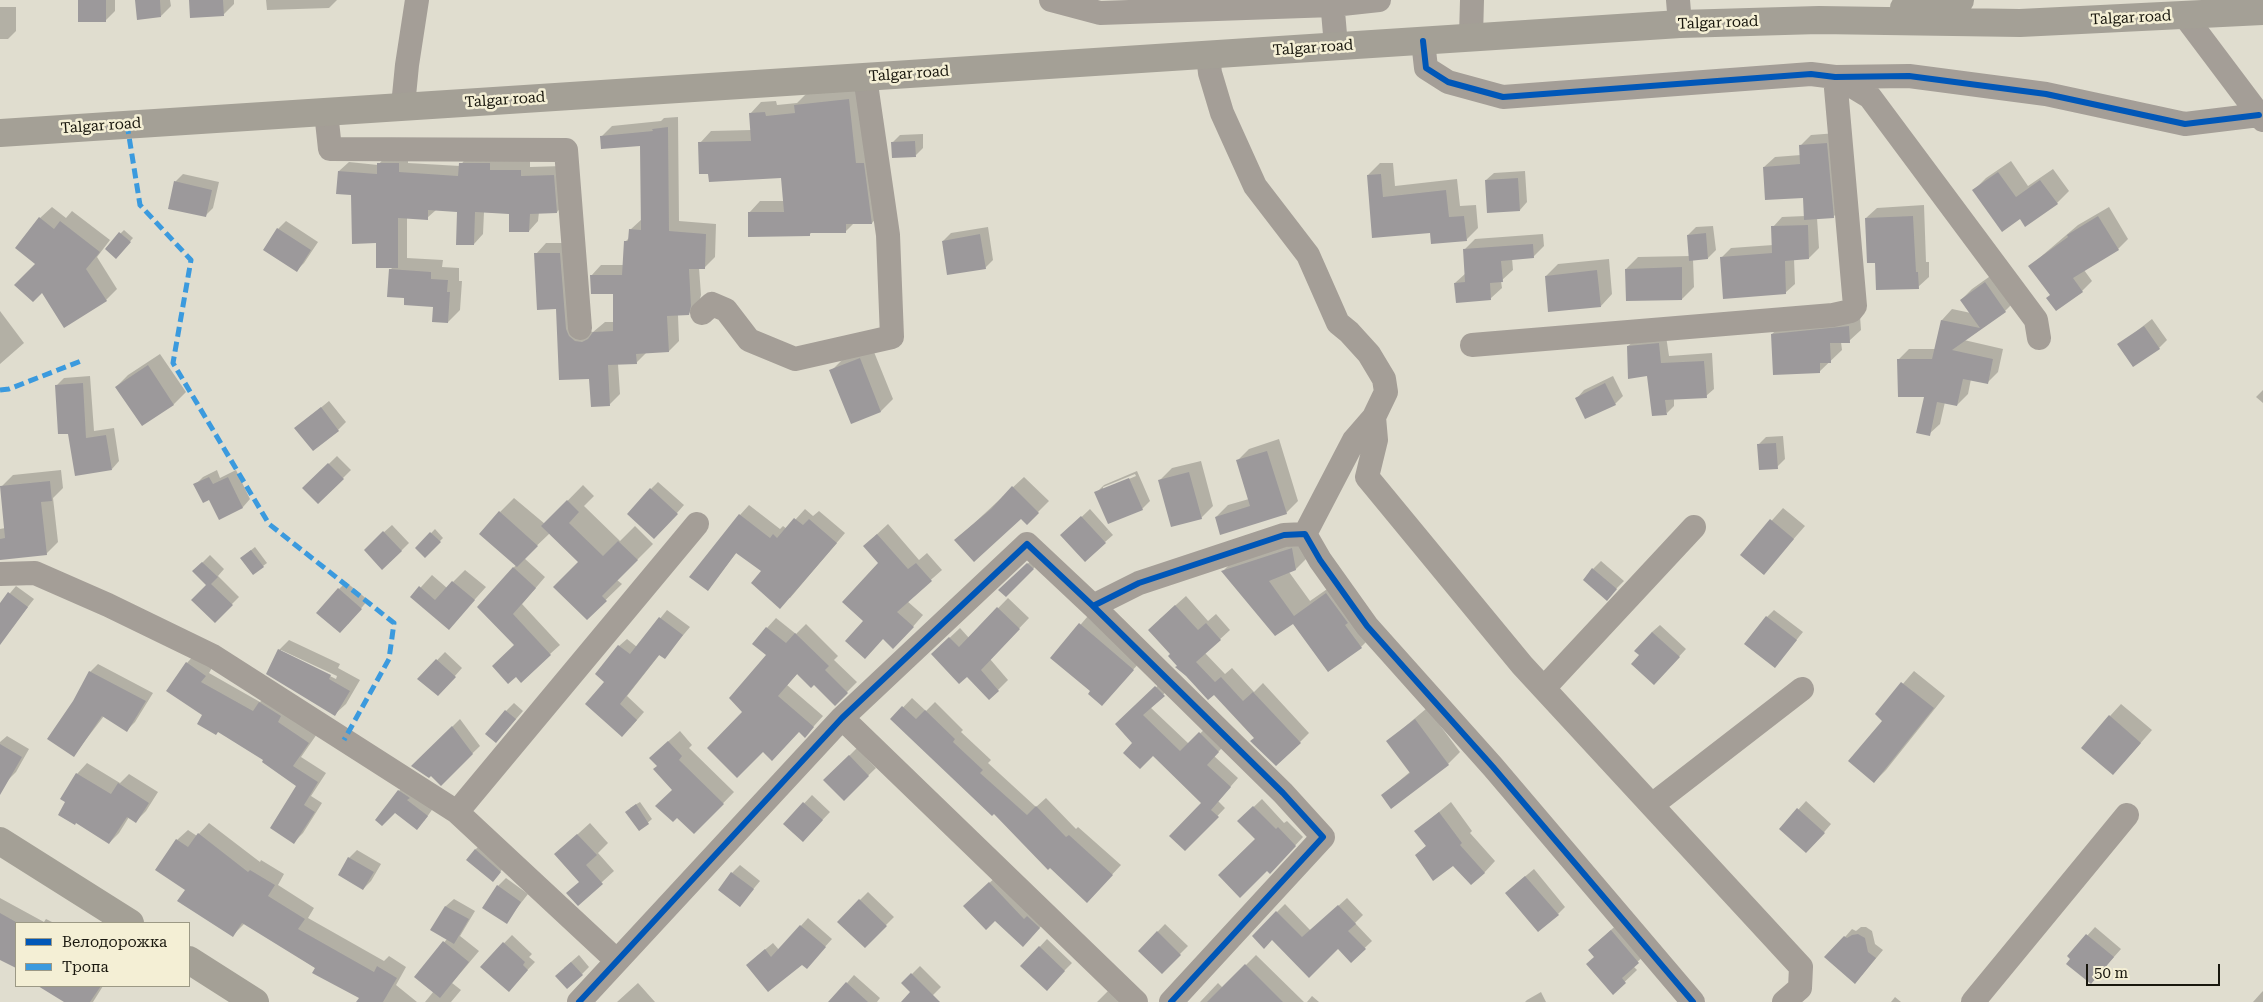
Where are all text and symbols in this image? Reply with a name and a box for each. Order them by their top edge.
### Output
street label: Talgar road [2090,7,2172,29]
street label: Talgar road [1677,13,1759,33]
street label: Talgar road [1272,36,1354,60]
street label: Talgar road [868,62,950,86]
street label: Talgar road [464,88,546,112]
street label: Talgar road [60,114,142,138]
legend [15,922,190,987]
text: Велодорожка [62,933,167,951]
scale bar [2088,954,2222,986]
text: Тропа [62,958,109,976]
text: 50 m [2094,964,2128,982]

